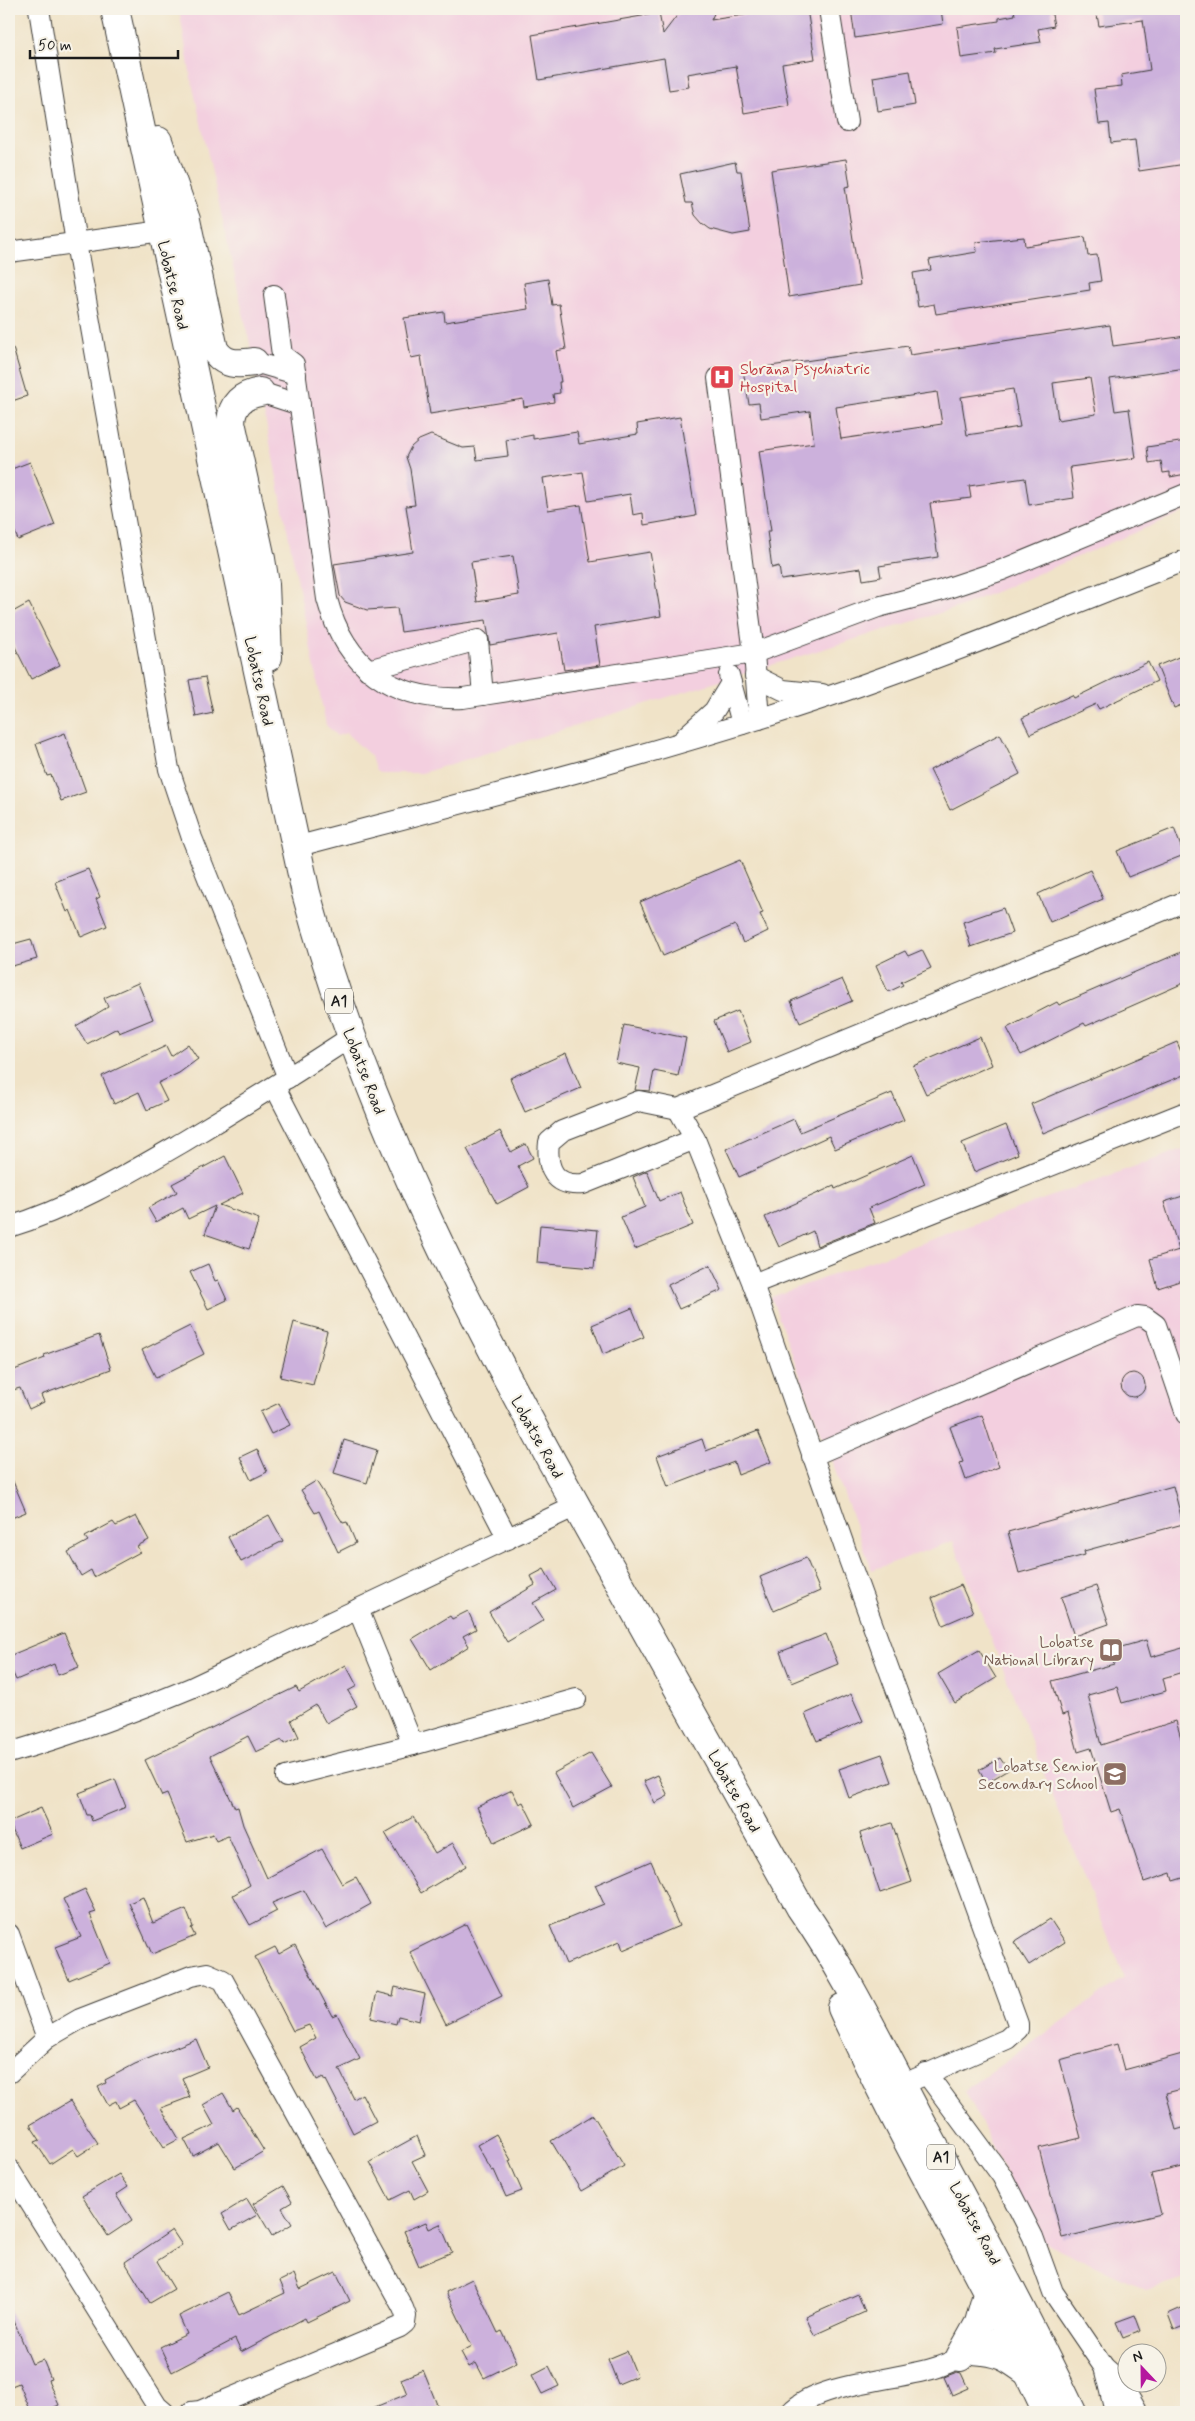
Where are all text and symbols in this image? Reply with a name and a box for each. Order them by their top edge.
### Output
scale bar [30,28,178,60]
text: 50 m [38,36,72,56]
street label: Lobatse Road [152,239,193,332]
place label: Sbrana Psychiatric Hospital [740,359,870,398]
hospital icon: Sbrana Psychiatric Hospital [709,364,735,390]
street label: Lobatse Road [239,635,278,728]
road number: A1 [325,988,353,1014]
street label: Lobatse Road [337,1025,390,1118]
street label: Lobatse Road [505,1393,568,1483]
place label: Lobatse National Library [983,1632,1094,1671]
library icon: Lobatse National Library [1098,1637,1124,1663]
street label: Lobatse Road [702,1747,765,1837]
place label: Lobatse Senior Secondary School [978,1756,1098,1795]
school or university icon: Lobatse Senior Secondary School [1102,1761,1128,1787]
road number: A1 [927,2144,955,2170]
street label: Lobatse Road [944,2179,1005,2269]
north arrow [1118,2344,1168,2394]
text: N [1130,2347,1145,2367]

